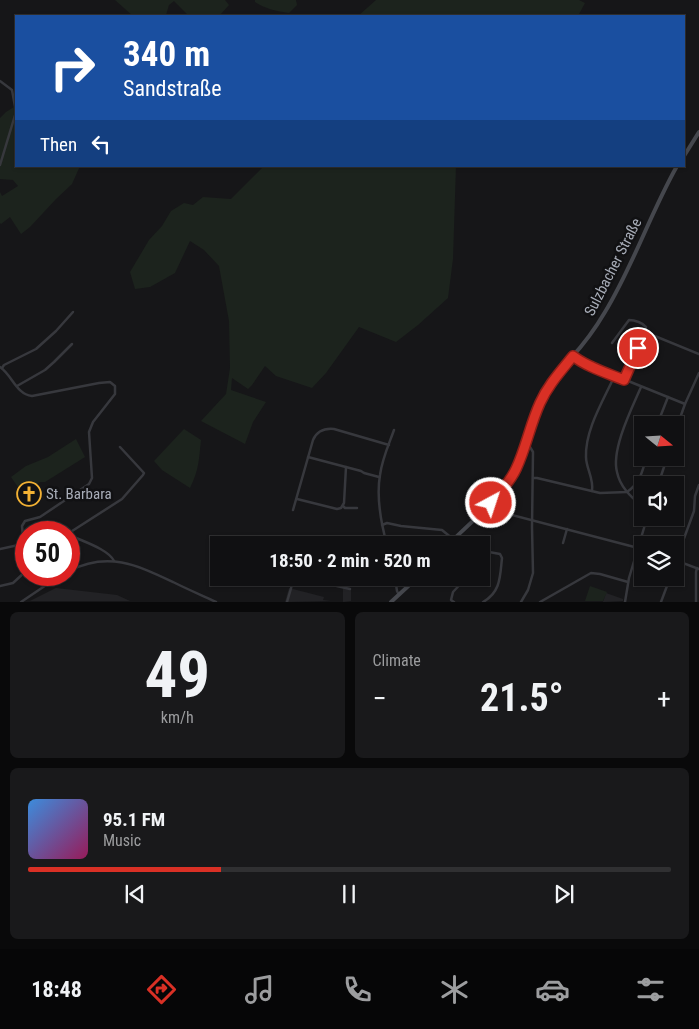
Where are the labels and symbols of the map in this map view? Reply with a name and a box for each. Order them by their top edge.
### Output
street label: Sulzbacher Straße [581,215,645,319]
pin [617,327,659,369]
north arrow [634,416,684,466]
position arrow [464,476,516,528]
church icon: St. Barbara [16,481,42,507]
place label: St. Barbara [46,485,112,503]
speed limit sign: 50 [15,521,80,586]

